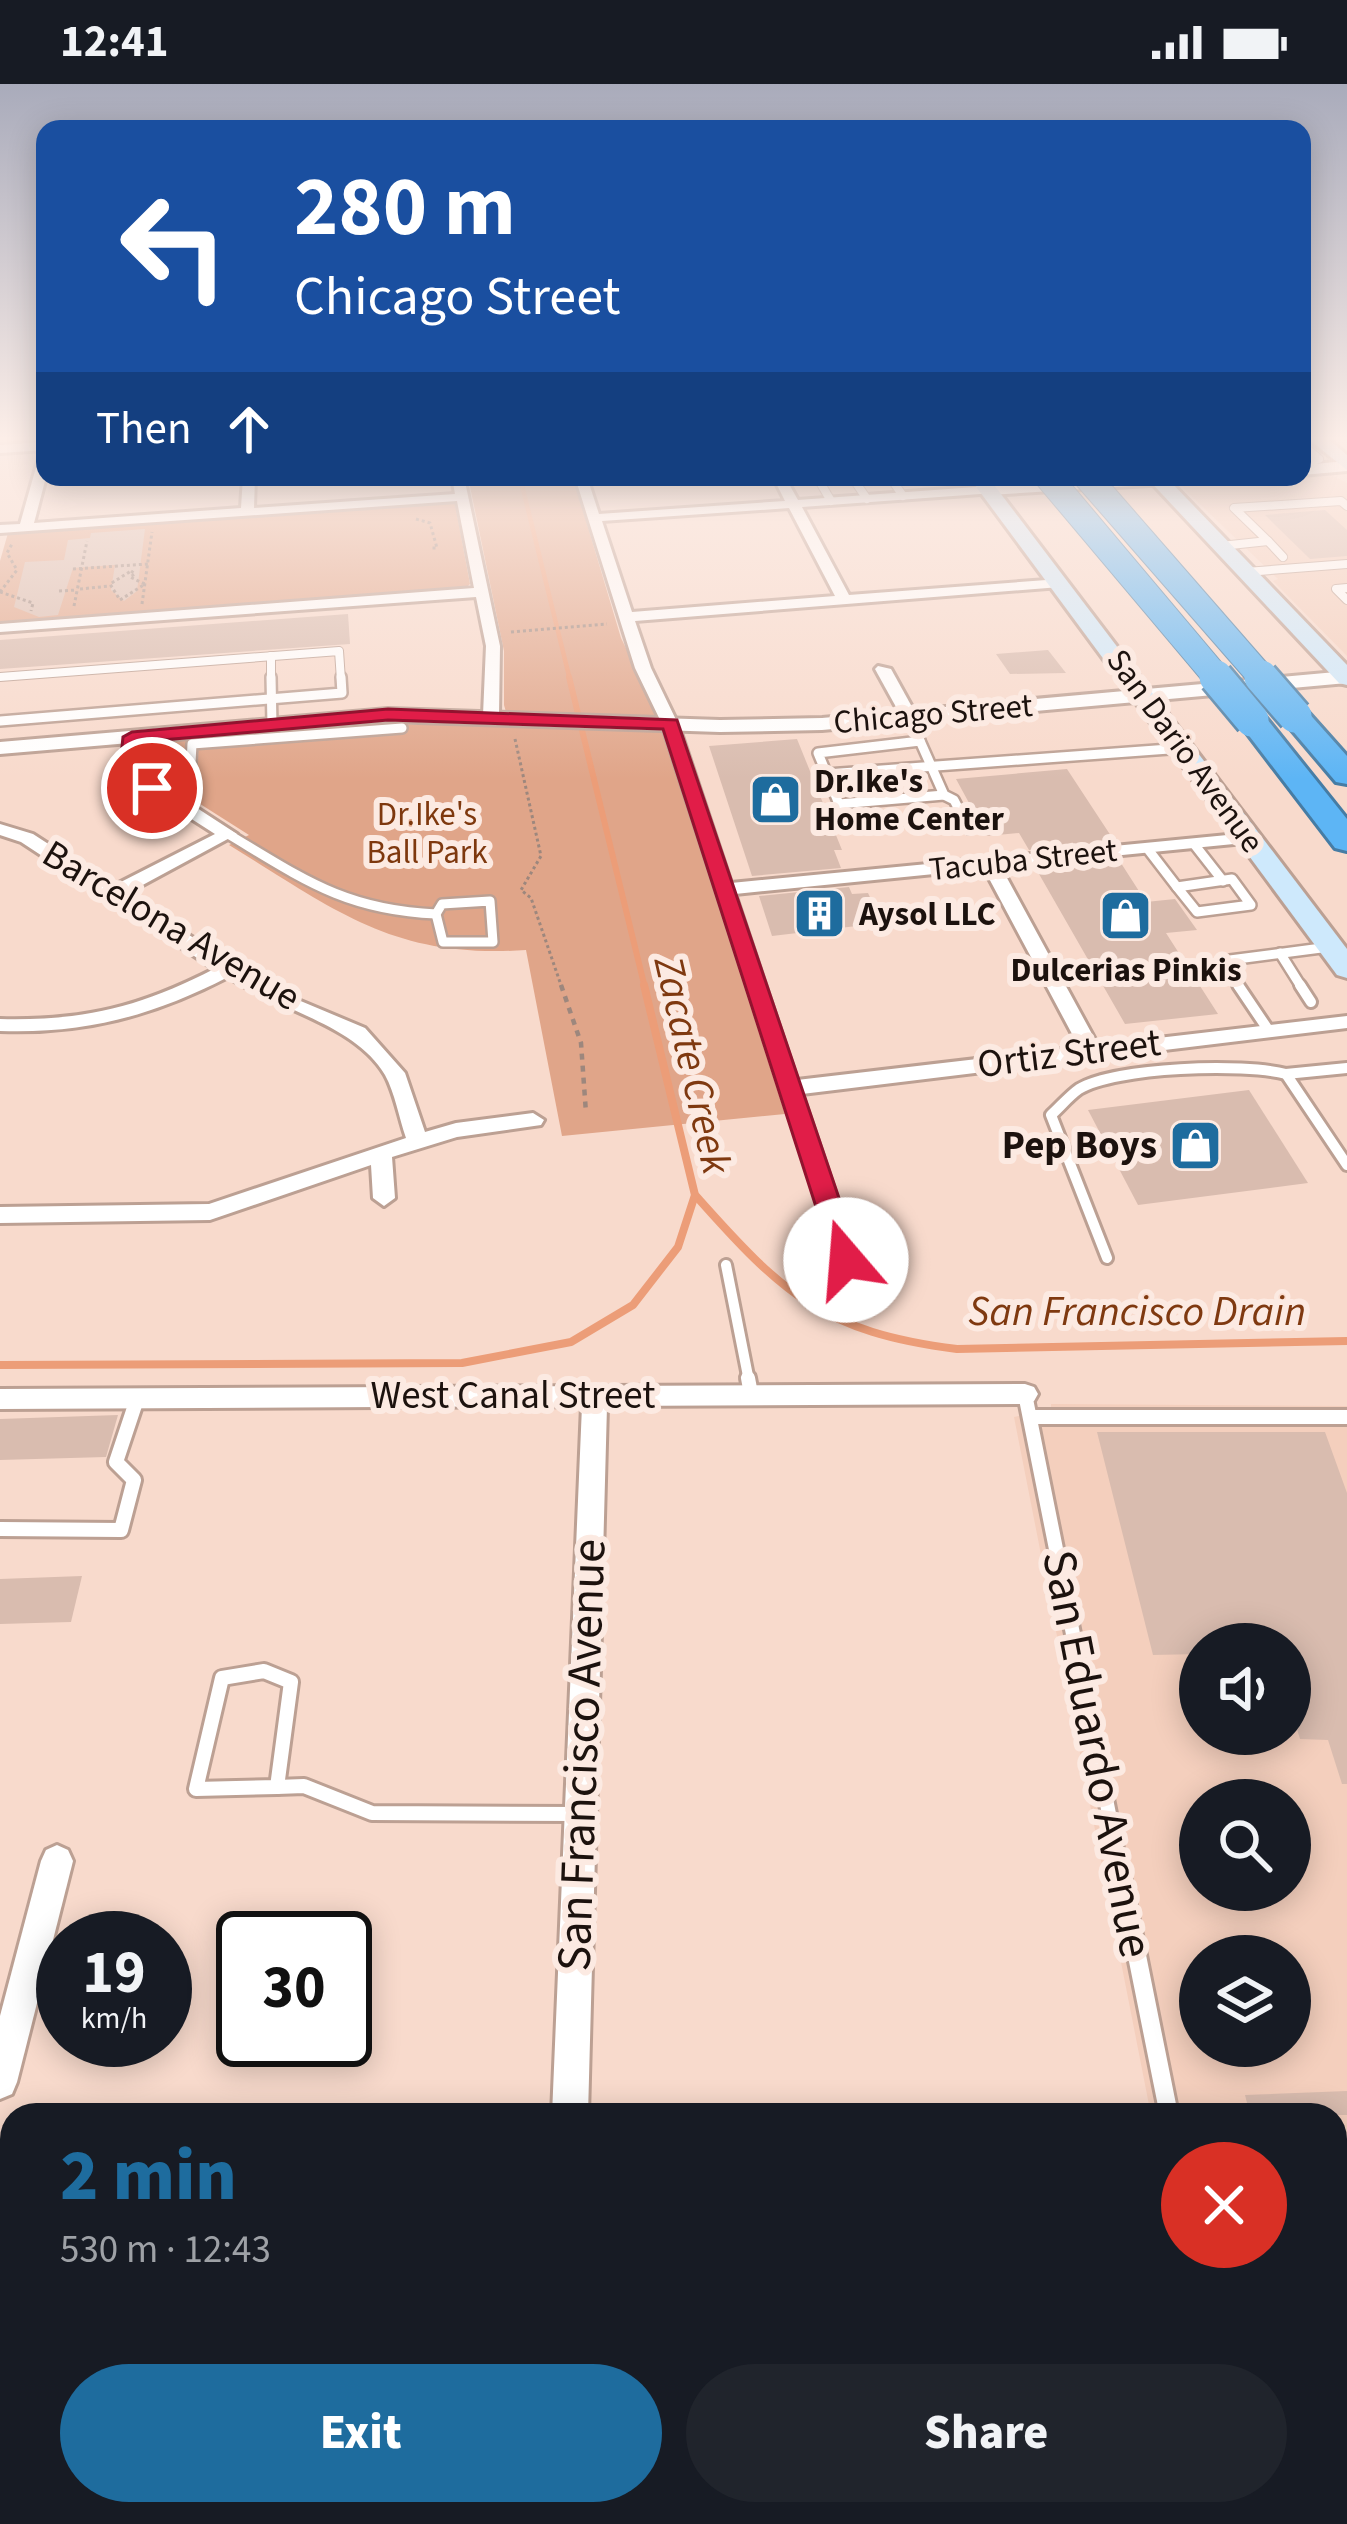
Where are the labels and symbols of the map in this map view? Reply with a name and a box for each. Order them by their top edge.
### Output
street label: San Dario Avenue [1095,639,1275,863]
street label: Chicago Street [832,682,1034,746]
pin [101,737,203,839]
place label: Dr.Ike's Home Center [814,758,1005,843]
shop icon: Dr.Ike's Home Center [747,772,803,828]
park label: Dr.Ike's Ball Park [366,791,488,876]
street label: Barcelona Avenue [31,827,311,1025]
street label: Tacuba Street [927,827,1119,893]
building icon: Aysol LLC [792,886,848,942]
shop icon: Dulcerias Pinkis [1098,888,1154,944]
place label: Aysol LLC [858,891,996,938]
place label: Dulcerias Pinkis [1010,947,1242,994]
water label: Zacate Creek [638,949,746,1181]
street label: Ortiz Street [974,1015,1164,1093]
place label: Pep Boys [1002,1118,1157,1174]
shop icon: Pep Boys [1168,1118,1224,1174]
position arrow [783,1197,909,1323]
water label: San Francisco Drain [968,1282,1306,1342]
street label: West Canal Street [371,1368,655,1424]
street label: San Francisco Avenue [540,1538,624,1972]
street label: San Eduardo Avenue [1024,1544,1170,1964]
speed limit sign: 30 [216,1911,372,2067]

